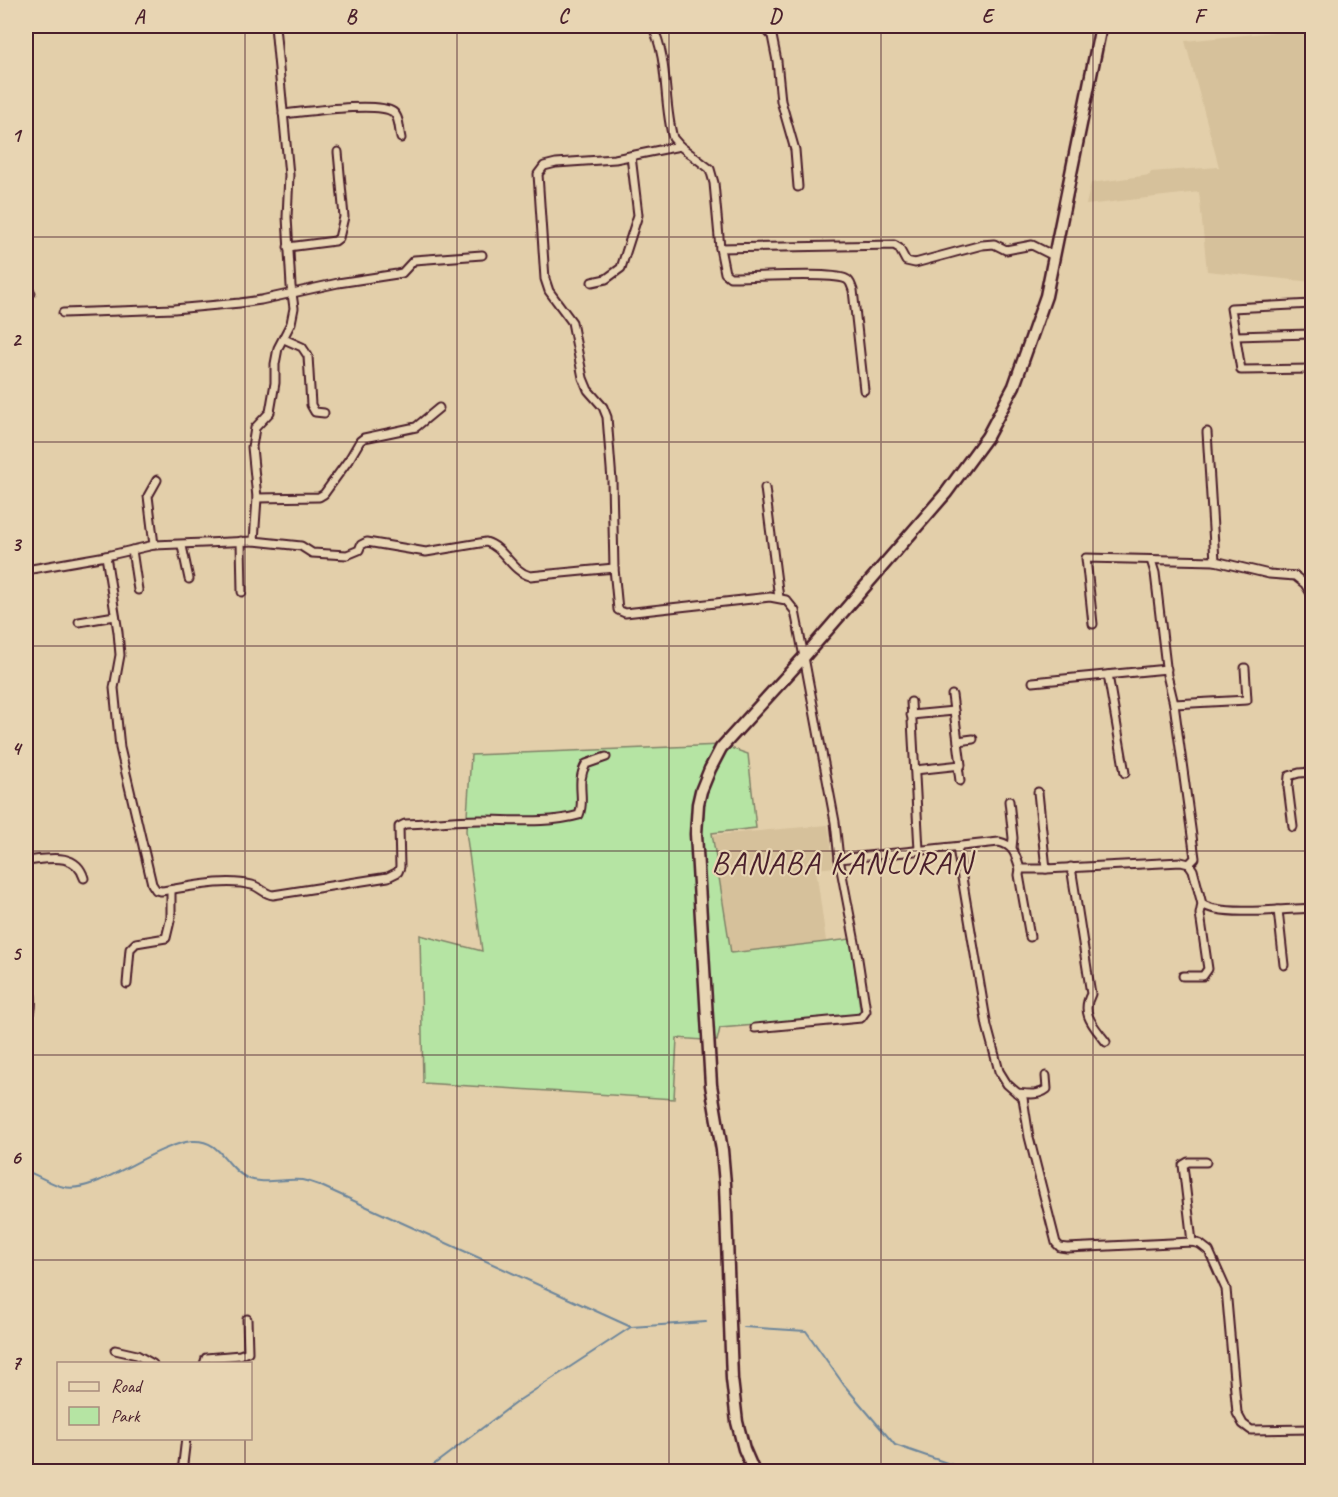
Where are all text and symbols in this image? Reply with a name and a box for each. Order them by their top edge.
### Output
text: A [134,4,146,29]
text: B [346,4,358,29]
text: C [558,4,570,29]
text: D [769,4,783,29]
text: E [982,4,996,29]
text: F [1194,4,1208,29]
text: 1 [12,123,23,148]
text: 2 [12,327,23,352]
text: 3 [12,532,23,557]
text: 4 [12,736,24,761]
district label: BANABA KANLURAN [711,842,976,883]
text: 5 [12,941,23,966]
text: 6 [11,1145,22,1170]
text: 7 [12,1350,23,1375]
legend [57,1362,252,1440]
text: Road [111,1375,144,1397]
text: Park [111,1405,141,1427]

